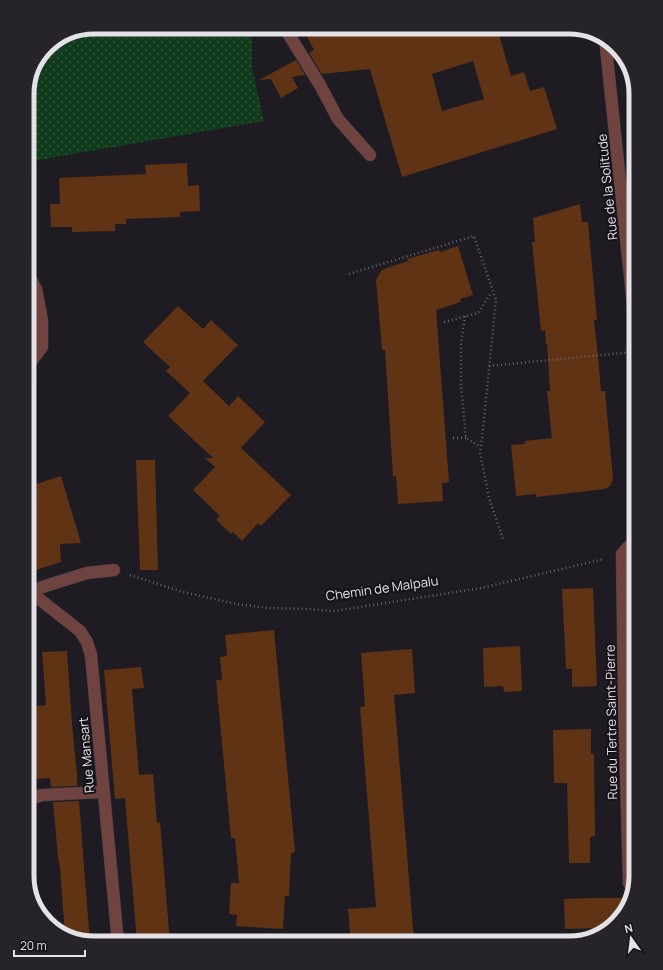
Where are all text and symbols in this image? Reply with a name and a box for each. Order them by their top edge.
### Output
street label: Rue de la Solitude [592,133,622,241]
street label: Chemin de Malpalu [325,571,439,605]
street label: Rue du Tertre Saint-Pierre [601,644,621,800]
street label: Rue Mansart [74,716,98,794]
north arrow [611,918,651,958]
text: N [623,920,634,936]
scale bar [14,932,85,958]
text: 20 m [20,937,47,954]

